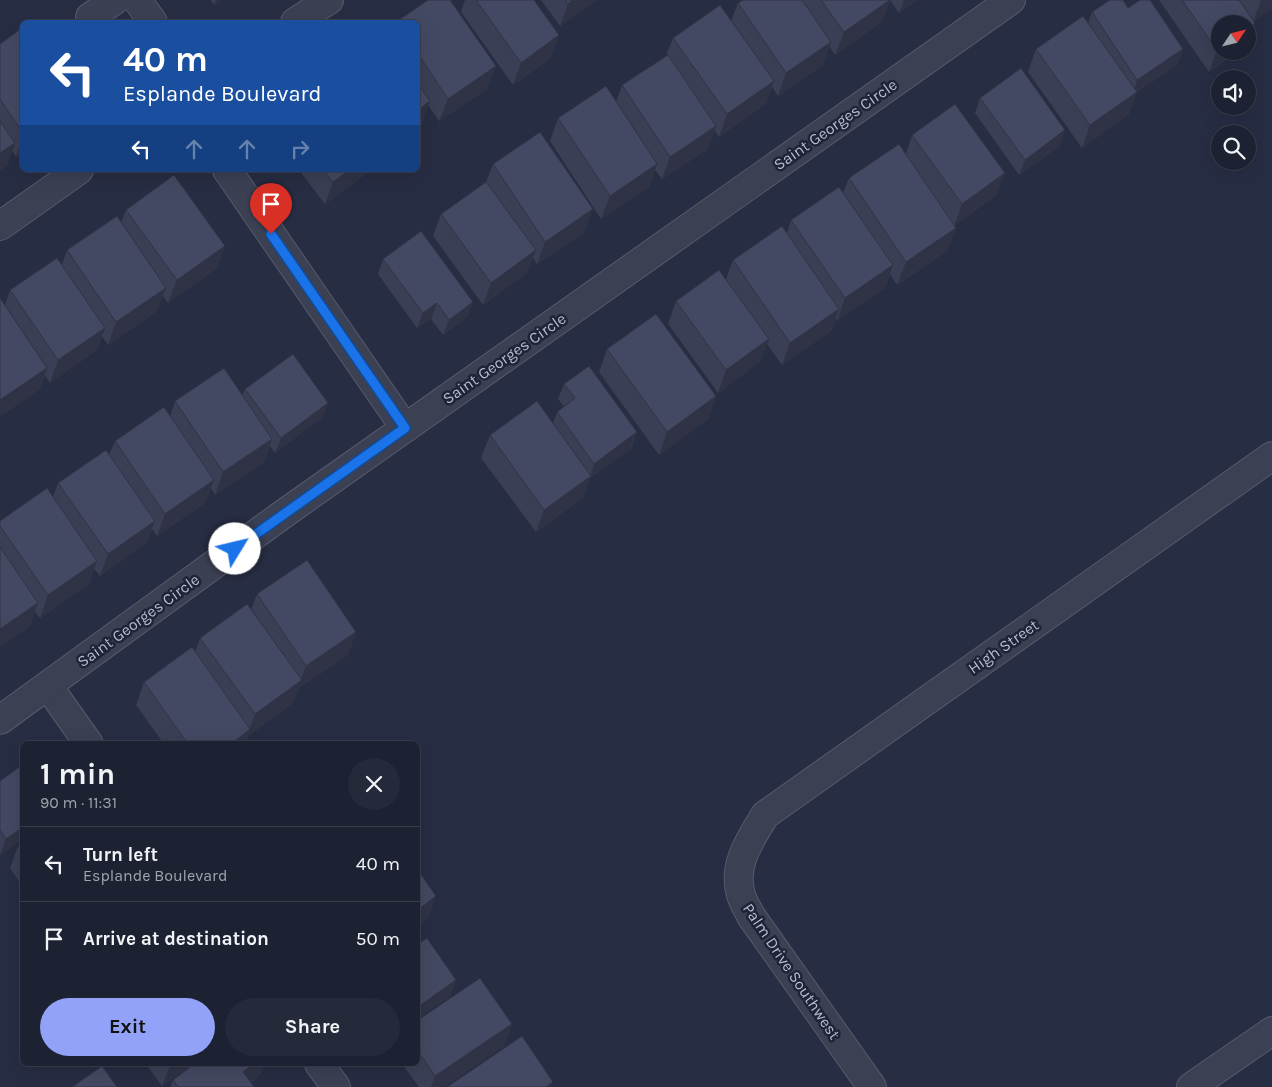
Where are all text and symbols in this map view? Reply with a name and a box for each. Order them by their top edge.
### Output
north arrow [1211,15,1256,60]
map controls [1211,15,1256,170]
text: 40 m [123,39,208,80]
icon: left [40,40,105,105]
button: sound [1211,70,1256,115]
street label: Saint Georges Circle [770,75,901,174]
text: Esplande Boulevard [123,81,322,107]
button: search [1211,125,1256,170]
icon: left [127,135,155,163]
icon: ahead [180,135,208,163]
icon: ahead [233,135,261,163]
icon: right [286,135,314,163]
pin [250,183,292,234]
icon: arrive [257,190,285,218]
street label: Saint Georges Circle [439,309,570,408]
position arrow [208,522,260,574]
street label: Saint Georges Circle [74,570,203,671]
street label: High Street [964,615,1042,678]
text: 1 min [40,756,115,792]
button: close [348,758,400,810]
text: 90 m · 11:31 [40,793,117,812]
text: Turn left [83,844,158,866]
icon: left [40,850,68,878]
text: 40 m [356,853,400,875]
text: Esplande Boulevard [83,866,227,885]
street label: Palm Drive Southwest [739,900,844,1043]
icon: arrive [40,925,68,953]
text: Arrive at destination [83,928,269,950]
text: 50 m [356,928,400,950]
button: Exit [40,998,215,1056]
button: Share [225,998,400,1056]

